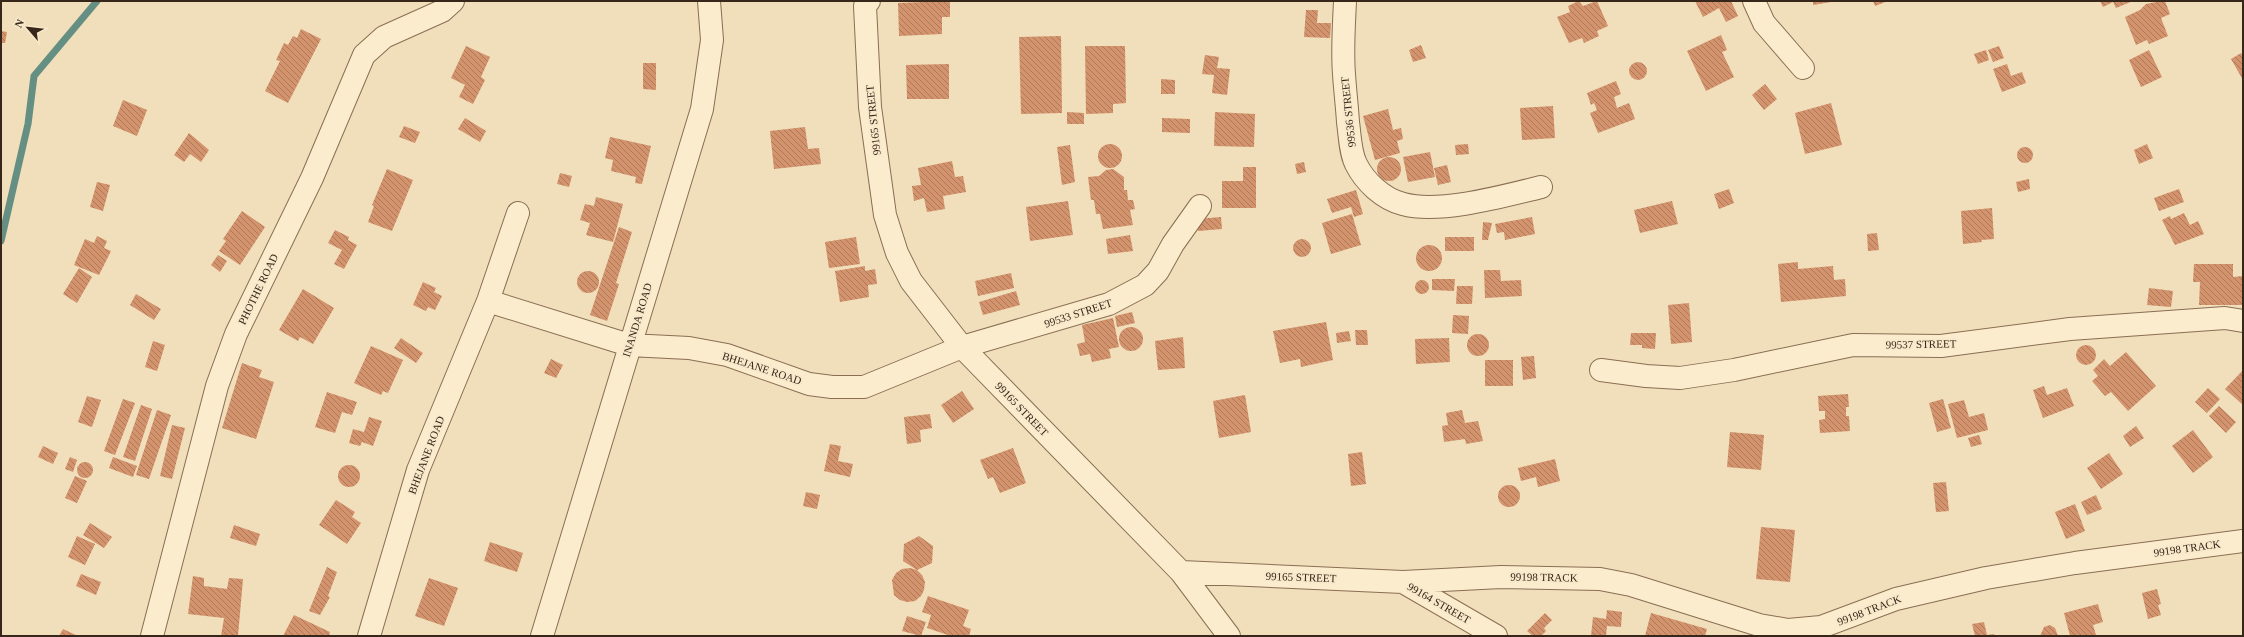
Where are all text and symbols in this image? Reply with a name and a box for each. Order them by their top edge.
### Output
north arrow [8,8,48,48]
text: N [12,17,26,30]
street label: 99536 STREET [1338,76,1358,148]
street label: 99165 STREET [863,84,883,156]
street label: PHOTHE ROAD [236,252,280,326]
street label: INANDA ROAD [620,282,654,358]
street label: 99533 STREET [1043,296,1114,330]
street label: 99537 STREET [1886,337,1957,351]
street label: BHEJANE ROAD [721,349,803,387]
street label: 99165 STREET [993,379,1051,439]
street label: BHEJANE ROAD [406,414,446,496]
street label: 99198 TRACK [2153,537,2221,559]
street label: 99165 STREET [1266,570,1337,584]
street label: 99198 TRACK [1510,570,1578,584]
street label: 99164 STREET [1405,580,1473,626]
street label: 99198 TRACK [1835,592,1903,628]

